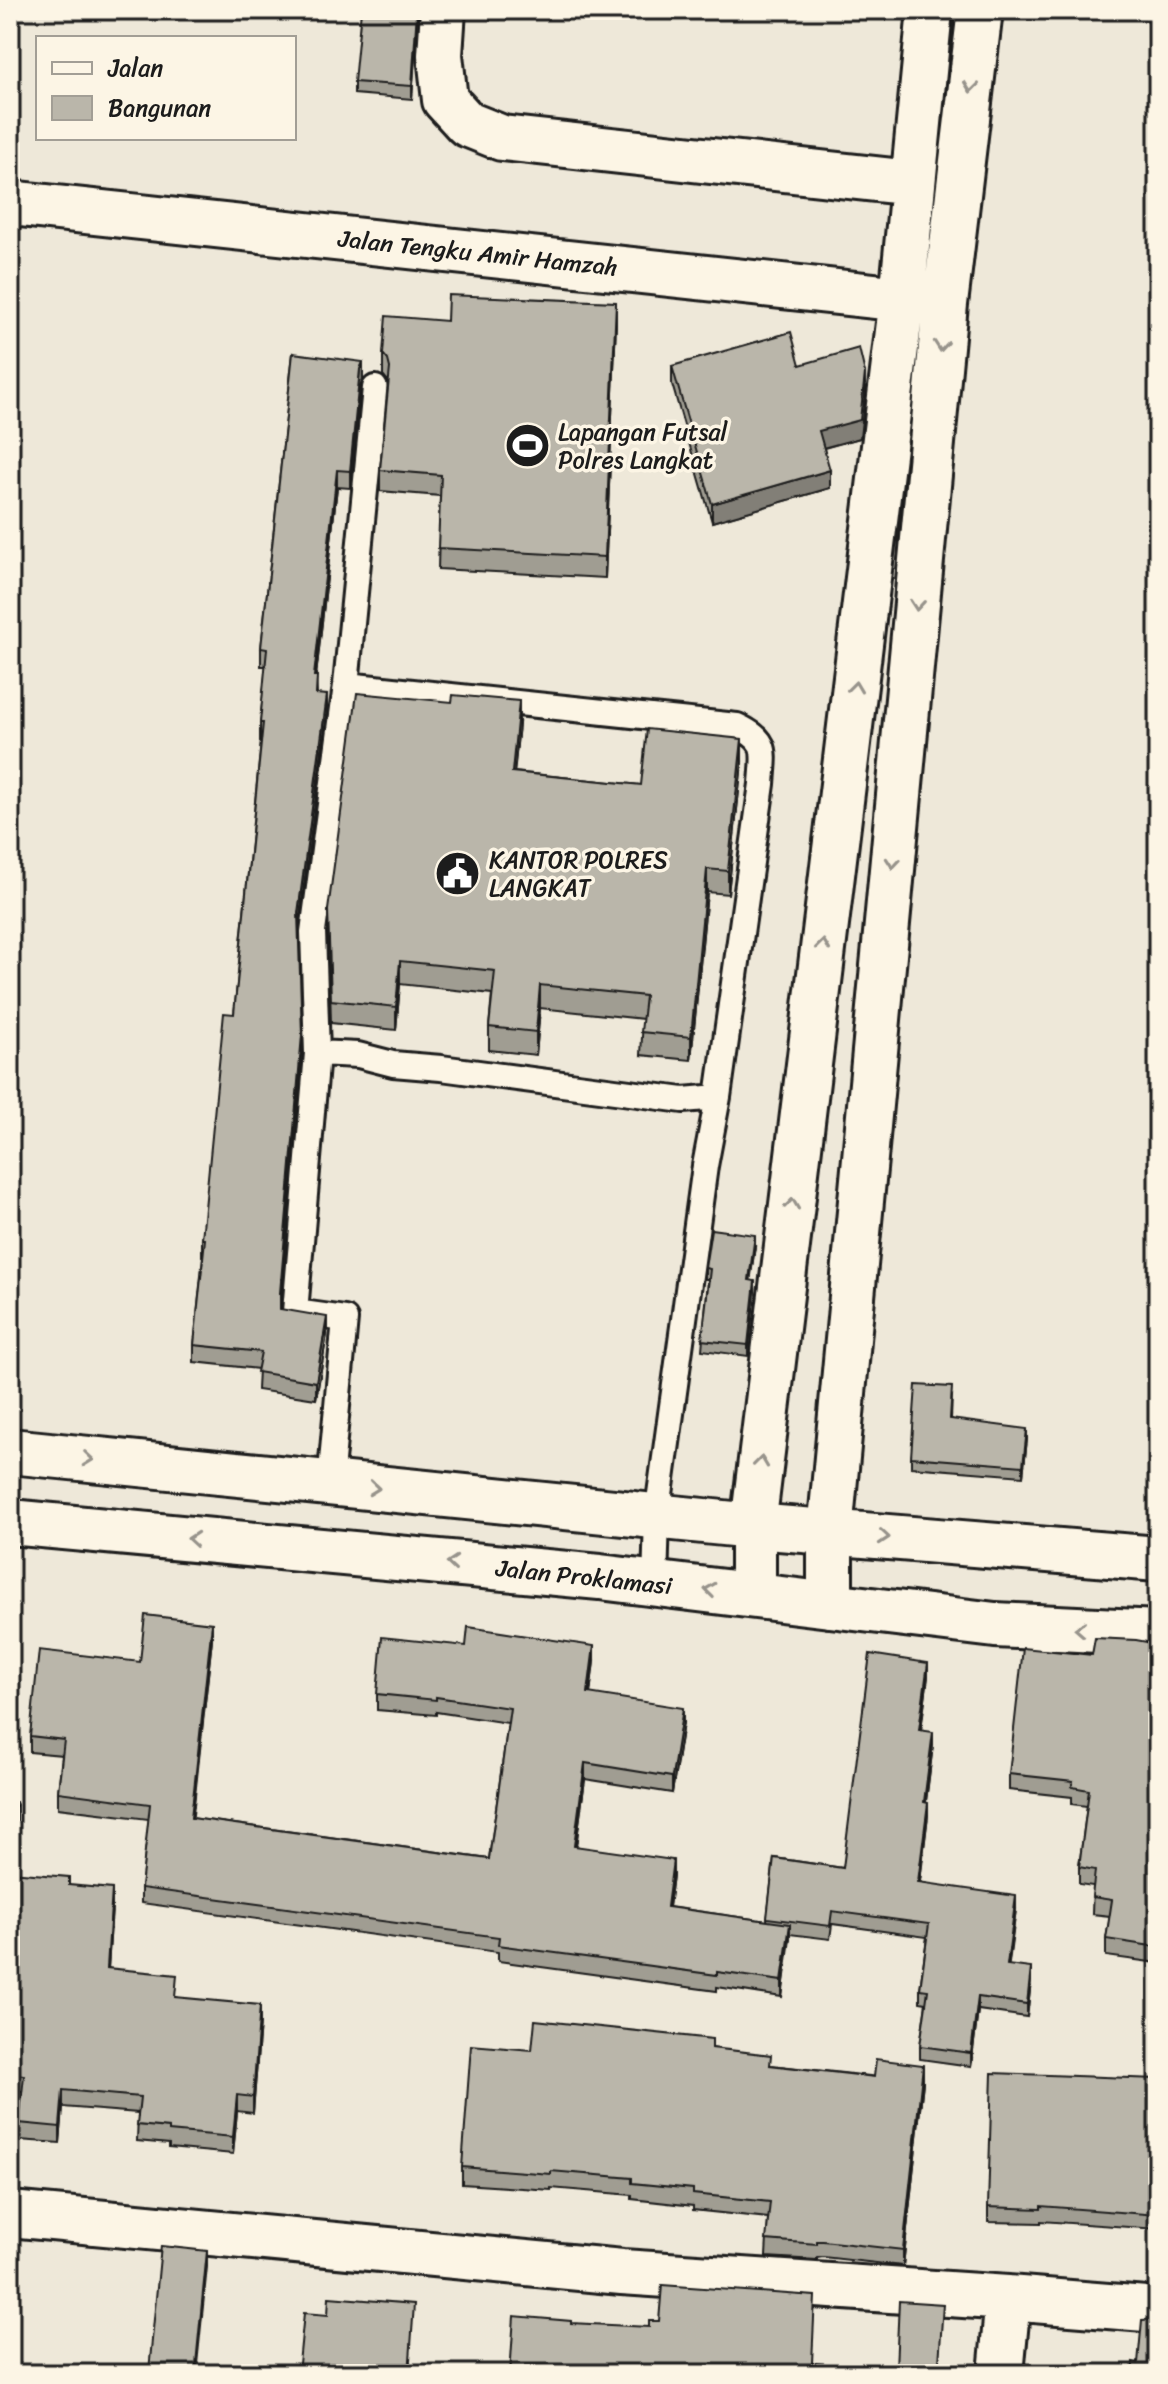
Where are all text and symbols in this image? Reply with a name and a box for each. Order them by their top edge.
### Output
legend [36,36,296,140]
text: Jalan [107,47,163,89]
one-way arrow [963,81,980,94]
text: Bangunan [108,87,211,129]
street label: Jalan Tengku Amir Hamzah [335,217,620,289]
one-way arrow [933,340,950,353]
place label: Lapangan Futsal Polres Langkat [558,411,728,481]
sports icon: Lapangan Futsal Polres Langkat [503,422,551,470]
one-way arrow [909,599,926,612]
one-way arrow [846,680,863,693]
place label: KANTOR POLRES LANGKAT [489,839,668,909]
public building icon: KANTOR POLRES LANGKAT [434,850,482,898]
one-way arrow [885,857,902,870]
one-way arrow [815,939,832,952]
one-way arrow [784,1197,801,1210]
one-way arrow [82,1450,95,1467]
one-way arrow [752,1455,769,1469]
one-way arrow [368,1479,381,1496]
one-way arrow [878,1528,891,1545]
one-way arrow [186,1531,199,1548]
street label: Jalan Proklamasi [493,1547,675,1607]
one-way arrow [445,1555,458,1572]
one-way arrow [703,1582,717,1599]
one-way arrow [1073,1621,1086,1638]

